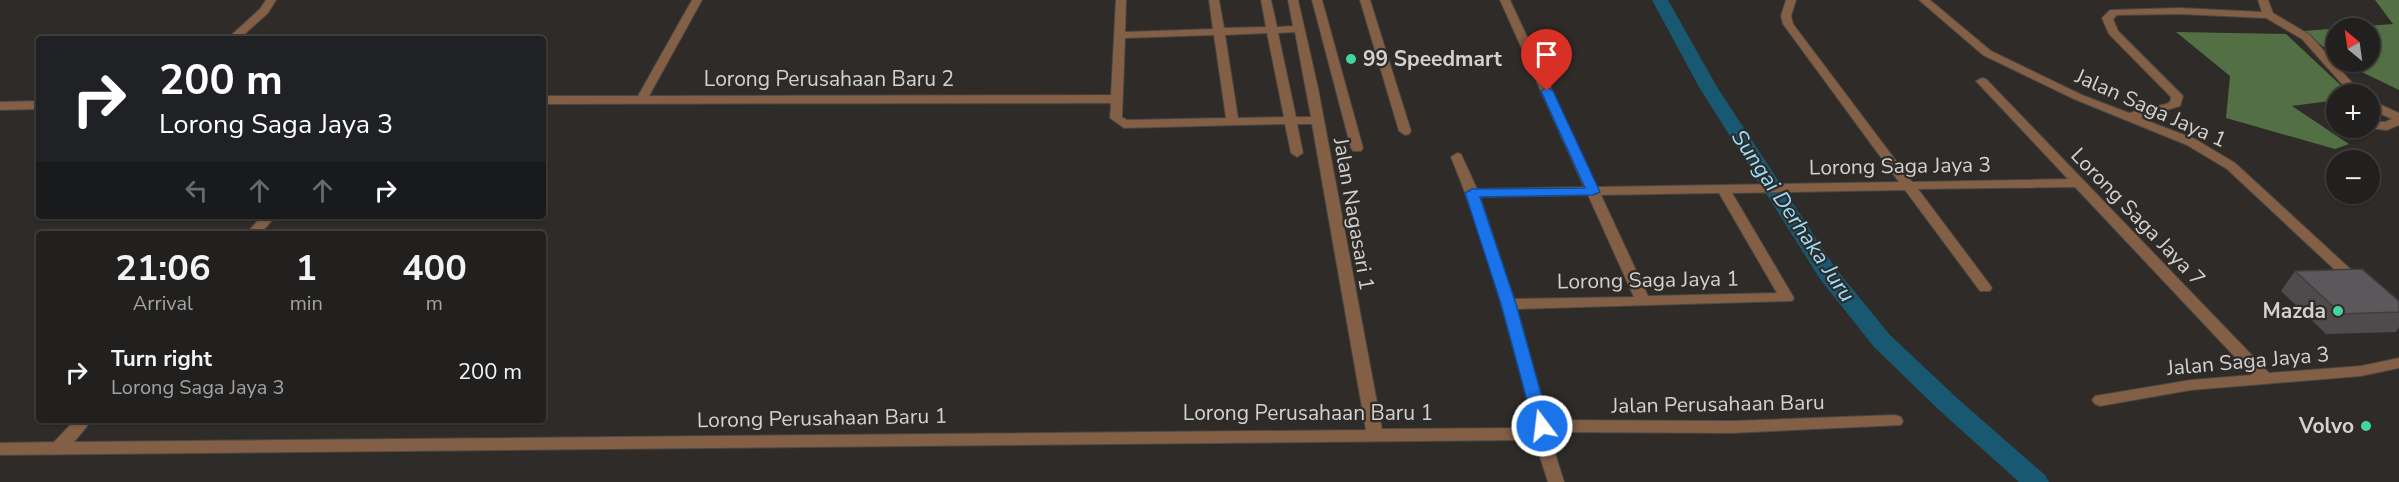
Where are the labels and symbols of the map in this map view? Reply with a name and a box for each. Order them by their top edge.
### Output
north arrow [2326,18,2380,72]
pin [1521,29,1572,91]
place label: 99 Speedmart [1363,45,1503,73]
marker: 99 Speedmart [1344,52,1358,66]
street label: Jalan Saga Jaya 1 [2070,62,2231,154]
street label: Lorong Perusahaan Baru 2 [704,65,954,93]
water label: Sungai Derhaka Juru [1724,124,1862,308]
street label: Jalan Nagasari 1 [1327,135,1381,292]
street label: Lorong Saga Jaya 7 [2065,142,2211,292]
street label: Lorong Saga Jaya 3 [1809,150,1991,182]
street label: Lorong Saga Jaya 1 [1557,264,1739,296]
place label: Mazda [2262,297,2326,325]
marker: Mazda [2331,304,2345,318]
street label: Jalan Saga Jaya 3 [2165,340,2330,382]
street label: Jalan Perusahaan Baru [1610,388,1825,420]
position arrow [1510,394,1574,458]
street label: Lorong Perusahaan Baru 1 [1183,399,1433,427]
street label: Lorong Perusahaan Baru 1 [697,402,947,434]
place label: Volvo [2298,412,2354,440]
marker: Volvo [2359,419,2373,433]

